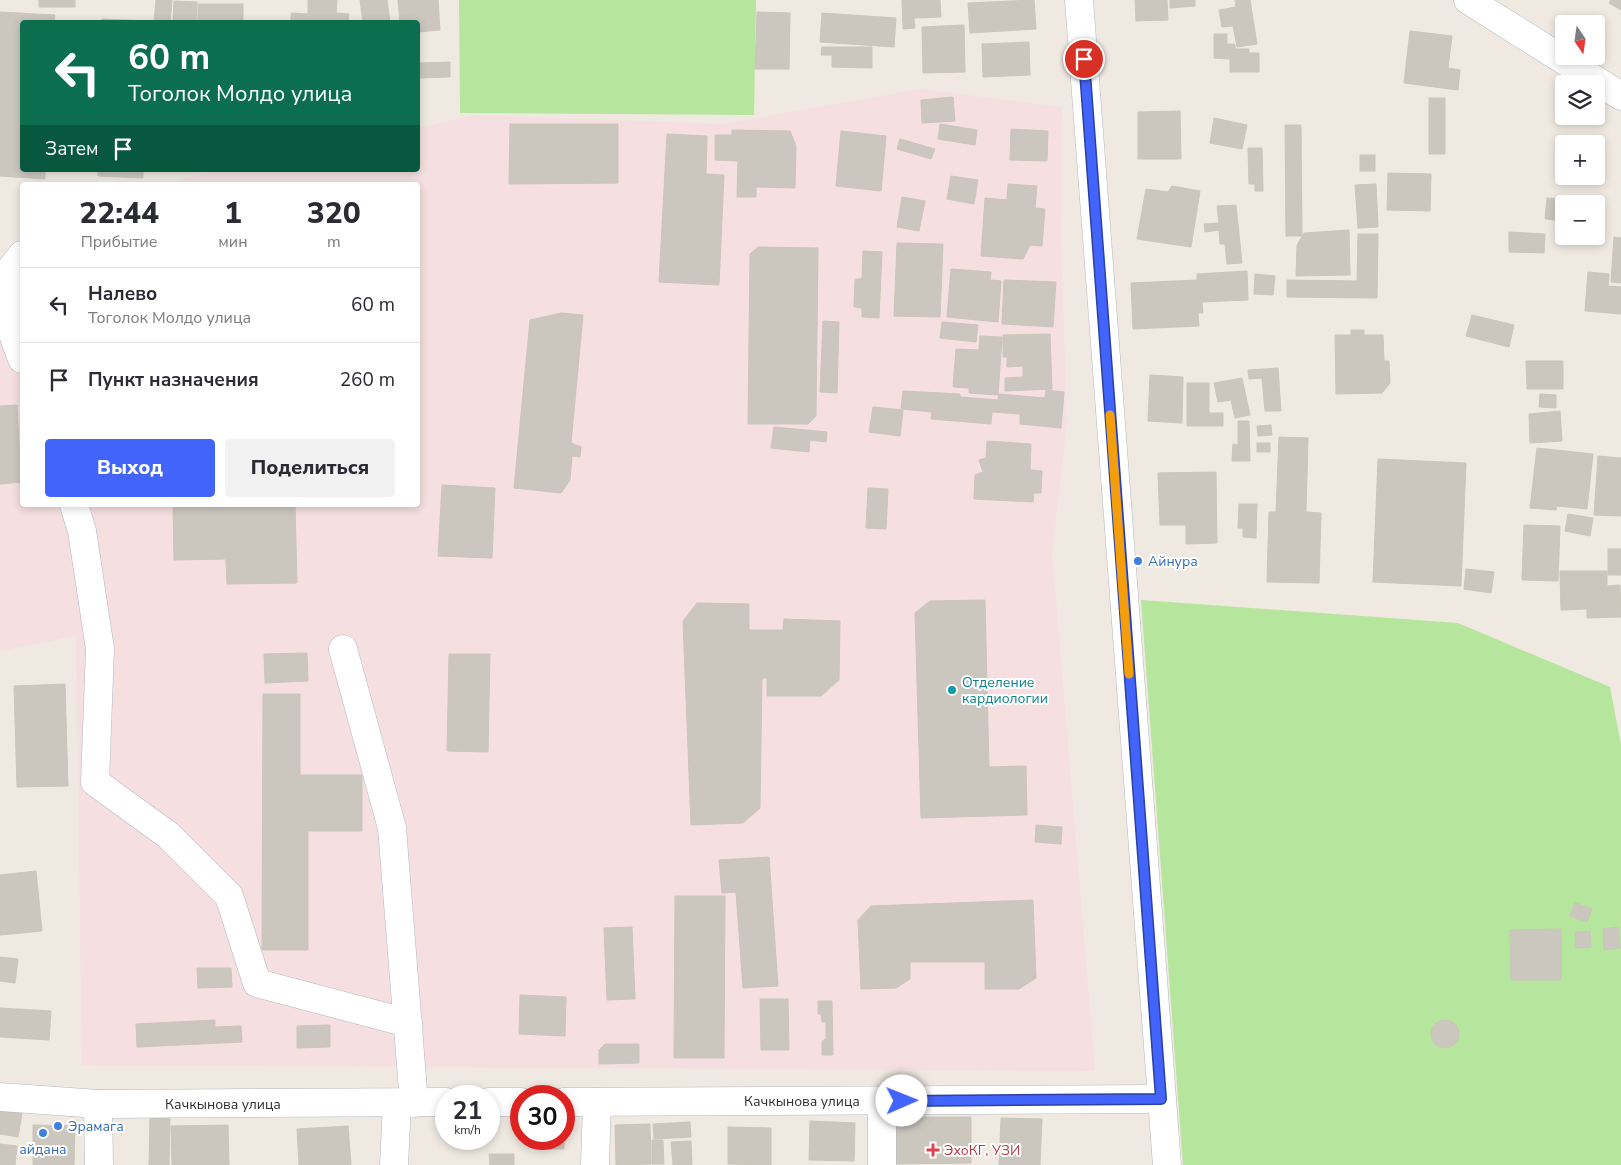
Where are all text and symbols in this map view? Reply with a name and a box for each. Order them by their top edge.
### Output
north arrow [1555,15,1605,65]
map controls [1555,15,1605,245]
text: 60 m [128,34,210,81]
pin [1063,38,1105,80]
icon: left [45,40,110,105]
icon: arrive [1070,45,1098,73]
button: layers [1555,75,1605,125]
text: Тоголок Молдо улица [128,79,352,109]
icon: arrive [109,135,137,163]
button: + [1555,135,1605,185]
text: Затем [45,136,99,162]
text: 22:44 [79,193,159,234]
text: 1 [224,193,242,234]
text: 320 [307,193,361,234]
button: − [1555,195,1605,245]
text: Прибытие [81,231,158,253]
text: мин [218,231,248,253]
text: m [327,231,341,253]
text: Налево [88,281,157,307]
icon: left [45,291,73,319]
text: 60 m [351,292,395,318]
text: Тоголок Молдо улица [88,307,251,329]
icon: arrive [45,366,73,394]
text: Пункт назначения [88,367,259,393]
text: 260 m [340,367,395,393]
button: Выход [45,439,215,497]
button: Поделиться [225,439,395,497]
place label: Айнура [1148,552,1198,571]
marker: Айнура [1132,555,1144,567]
place label: Отделение кардиологии [962,673,1048,708]
marker: Отделение кардиологии [946,684,958,696]
position arrow [875,1074,927,1126]
speed limit sign: 30 [510,1085,575,1150]
street label: Качкынова улица [744,1092,860,1111]
text: 21 [452,1094,483,1128]
street label: Качкынова улица [165,1095,281,1114]
place label: Эрамага [68,1117,124,1136]
marker: Эрамага [52,1120,64,1132]
text: km/h [454,1122,481,1138]
marker: айдана [37,1127,49,1139]
place label: айдана [19,1140,67,1159]
place label: ЭхоКГ, УЗИ [944,1141,1020,1160]
marker: ЭхоКГ, УЗИ [926,1143,940,1157]

